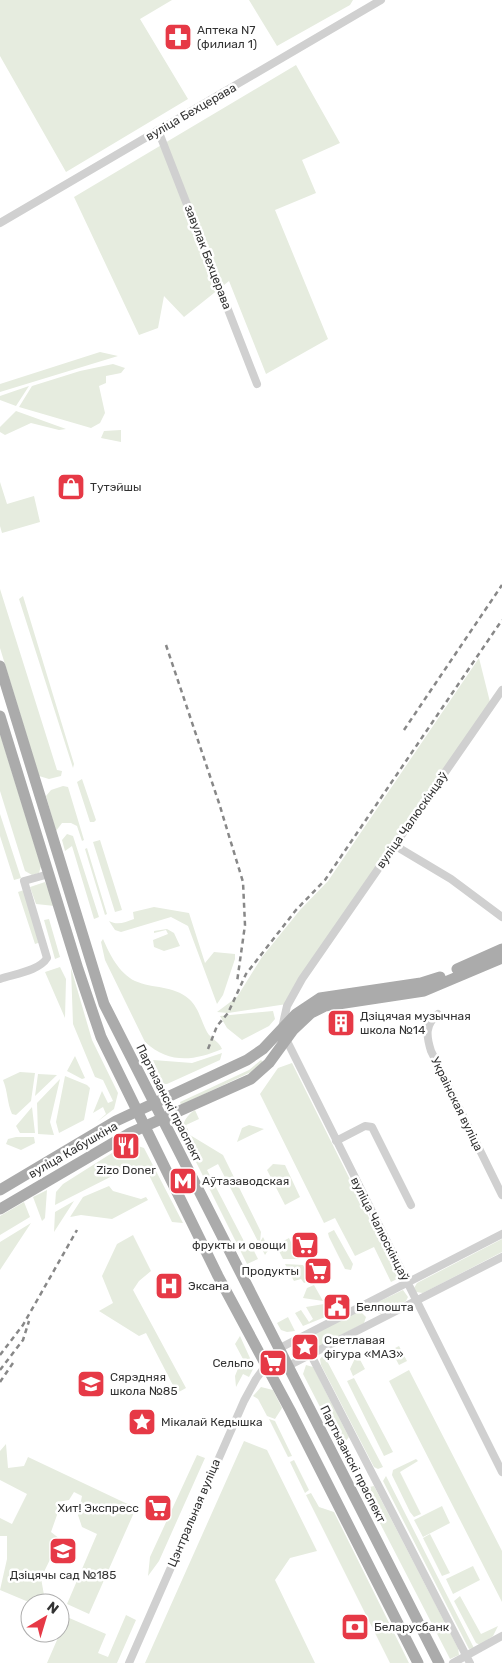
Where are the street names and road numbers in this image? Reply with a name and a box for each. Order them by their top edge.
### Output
street label: вуліца Бехцерава [143,80,239,144]
street label: завулак Бехцерава [182,203,234,311]
street label: вуліца Чалюскінцаў [373,769,451,871]
street label: Партызанскі праспект [133,1042,205,1164]
street label: Украінская вуліца [428,1055,486,1153]
street label: вуліца Кабушкіна [26,1119,120,1181]
street label: вуліца Чалюскінцаў [348,1175,412,1284]
street label: Партызанскі праспект [317,1403,389,1525]
street label: Цэнтральная вуліца [165,1457,223,1569]

